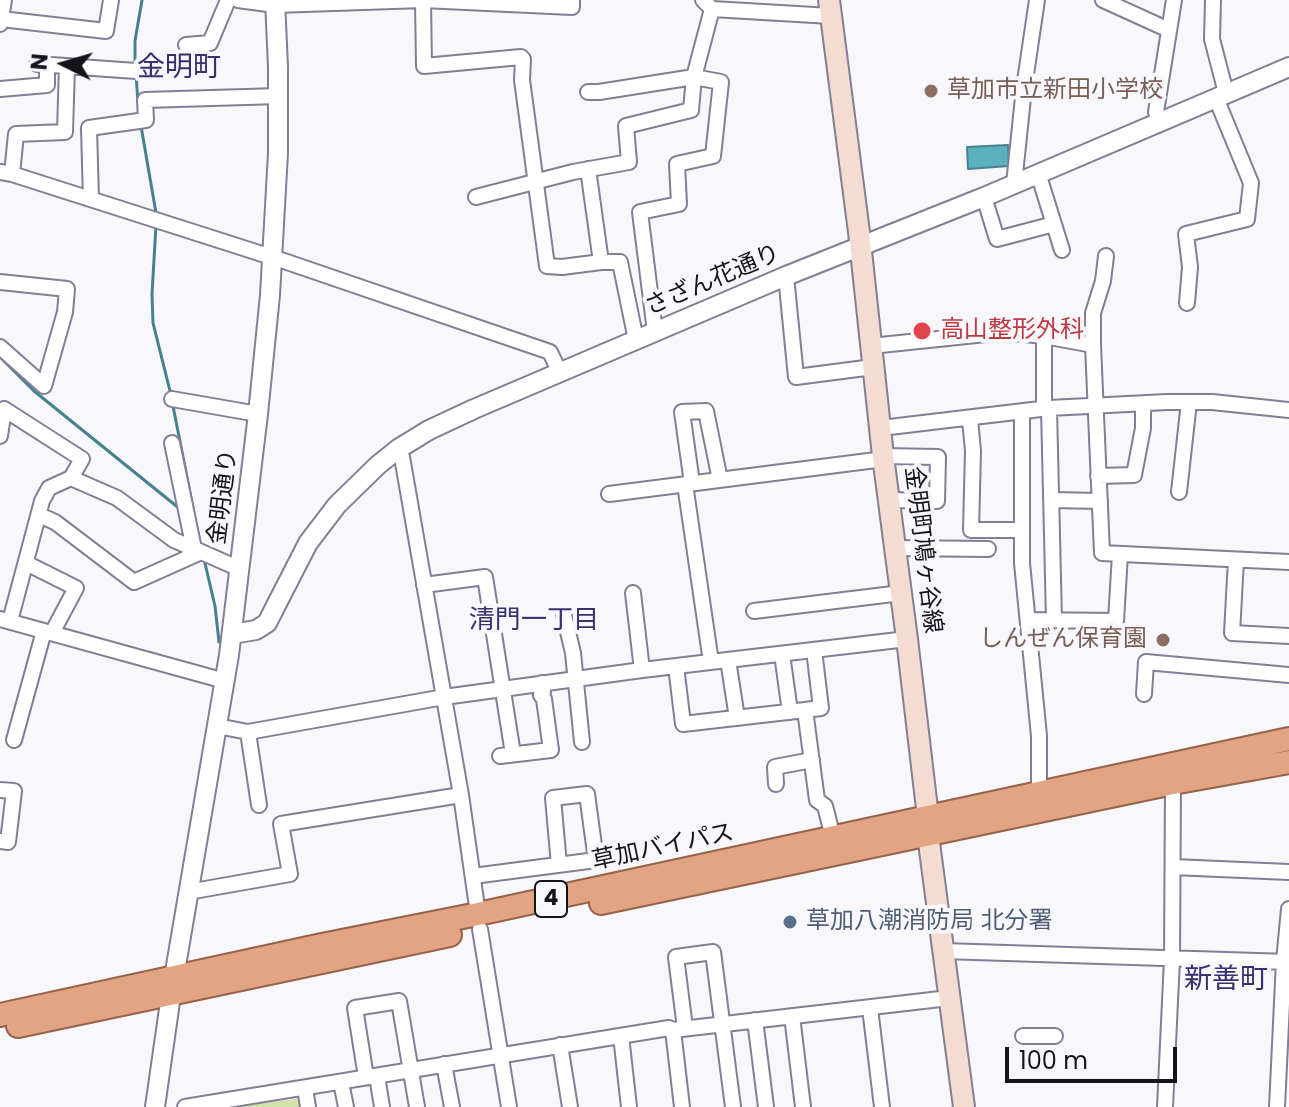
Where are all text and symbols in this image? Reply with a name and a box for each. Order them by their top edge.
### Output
north arrow [24,24,104,104]
text: N [23,52,56,71]
district label: 金明町 [137,52,221,86]
place label: 草加市立新田小学校 [947,77,1163,105]
marker: 草加市立新田小学校 [922,82,940,100]
street label: さざん花通り [641,240,785,322]
place label: 高山整形外科 [940,317,1084,345]
marker: 高山整形外科 [911,320,933,342]
street label: 金明通り [204,448,244,546]
street label: 金明町鳩ヶ谷線 [897,465,947,635]
district label: 清門一丁目 [469,605,599,637]
place label: しんぜん保育園 [979,626,1147,654]
marker: しんぜん保育園 [1154,631,1172,649]
street label: 草加バイパス [590,819,736,877]
road number: 4 [535,881,567,917]
place label: 草加八潮消防局 北分署 [806,908,1052,936]
marker: 草加八潮消防局 北分署 [781,913,799,931]
district label: 新善町 [1184,964,1268,998]
scale bar [1009,1031,1181,1081]
text: 100 m [1019,1044,1088,1077]

